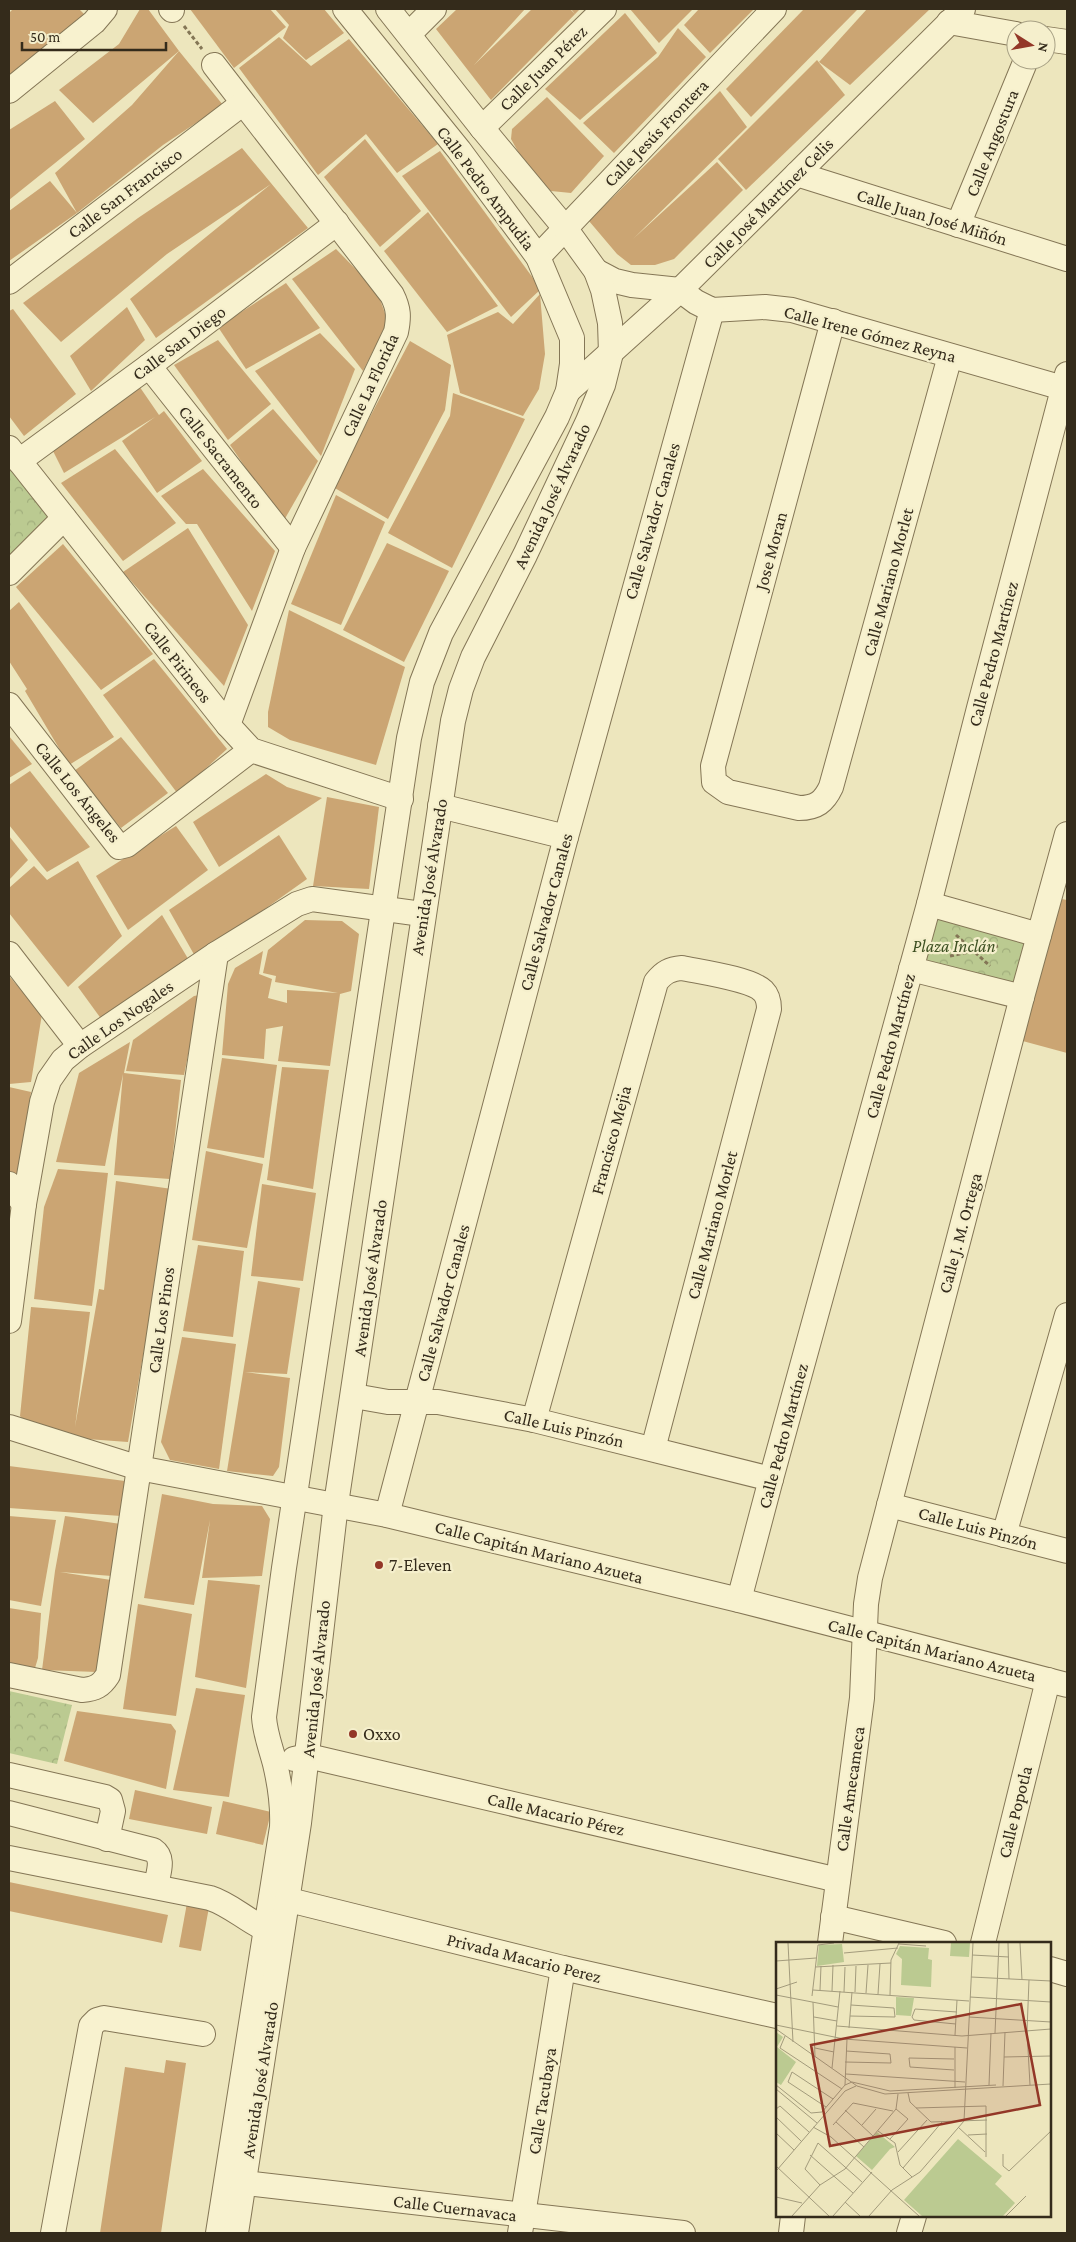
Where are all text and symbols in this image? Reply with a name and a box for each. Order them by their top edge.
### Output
scale bar [22,20,166,52]
north arrow [1006,20,1056,70]
street label: Calle Juan Pérez [495,21,591,115]
text: 50 m [30,29,60,45]
text: N [1035,41,1053,54]
street label: Calle Jesús Frontera [600,75,712,191]
street label: Calle Angostura [961,86,1023,200]
street label: Calle Pedro Ampudia [433,122,539,254]
street label: Calle José Martínez Celis [699,134,837,272]
street label: Calle San Francisco [64,144,186,242]
street label: Calle Juan José Miñón [854,185,1010,250]
street label: Calle San Diego [128,301,230,385]
street label: Calle Irene Gómez Reyna [782,301,958,367]
street label: Calle La Florida [337,330,403,440]
street label: Calle Sacramento [175,402,267,512]
street label: Avenida José Alvarado [509,420,595,572]
street label: Calle Salvador Canales [620,440,684,602]
street label: Calle Mariano Morlet [859,505,918,659]
street label: Jose Moran [750,509,791,594]
street label: Calle Pedro Martínez [964,579,1022,729]
street label: Calle Pirineos [140,617,216,707]
street label: Calle Los Ángeles [31,737,125,847]
street label: Avenida José Alvarado [407,797,451,957]
street label: Calle Salvador Canales [515,831,577,993]
park label: Plaza Inclán [912,936,996,956]
street label: Calle Pedro Martínez [861,971,919,1121]
street label: Calle Los Nogales [63,976,177,1064]
street label: Francisco Mejia [587,1083,636,1197]
street label: Calle Mariano Morlet [683,1148,742,1302]
street label: Calle J. M. Ortega [934,1171,986,1295]
street label: Avenida José Alvarado [349,1198,391,1358]
street label: Calle Salvador Canales [412,1222,474,1384]
street label: Calle Los Pinos [144,1265,178,1375]
street label: Calle Pedro Martínez [754,1361,812,1511]
street label: Calle Luis Pinzón [502,1404,626,1452]
street label: Calle Luis Pinzón [916,1502,1040,1554]
street label: Calle Capitán Mariano Azueta [433,1516,645,1588]
place label: 7-Eleven [389,1555,452,1575]
marker: 7-Eleven [373,1559,385,1571]
street label: Avenida José Alvarado [298,1599,334,1759]
street label: Calle Capitán Mariano Azueta [826,1614,1038,1686]
place label: Oxxo [363,1724,401,1744]
street label: Calle Amecameca [831,1725,869,1853]
marker: Oxxo [347,1728,359,1740]
street label: Calle Popotla [994,1764,1036,1860]
street label: Calle Macario Pérez [485,1788,627,1840]
street label: Privada Macario Perez [445,1929,604,1987]
inset map [776,1942,1051,2217]
street label: Avenida José Alvarado [238,2000,282,2160]
street label: Calle Tacubaya [524,2046,560,2156]
street label: Calle Cuernavaca [392,2191,518,2225]

